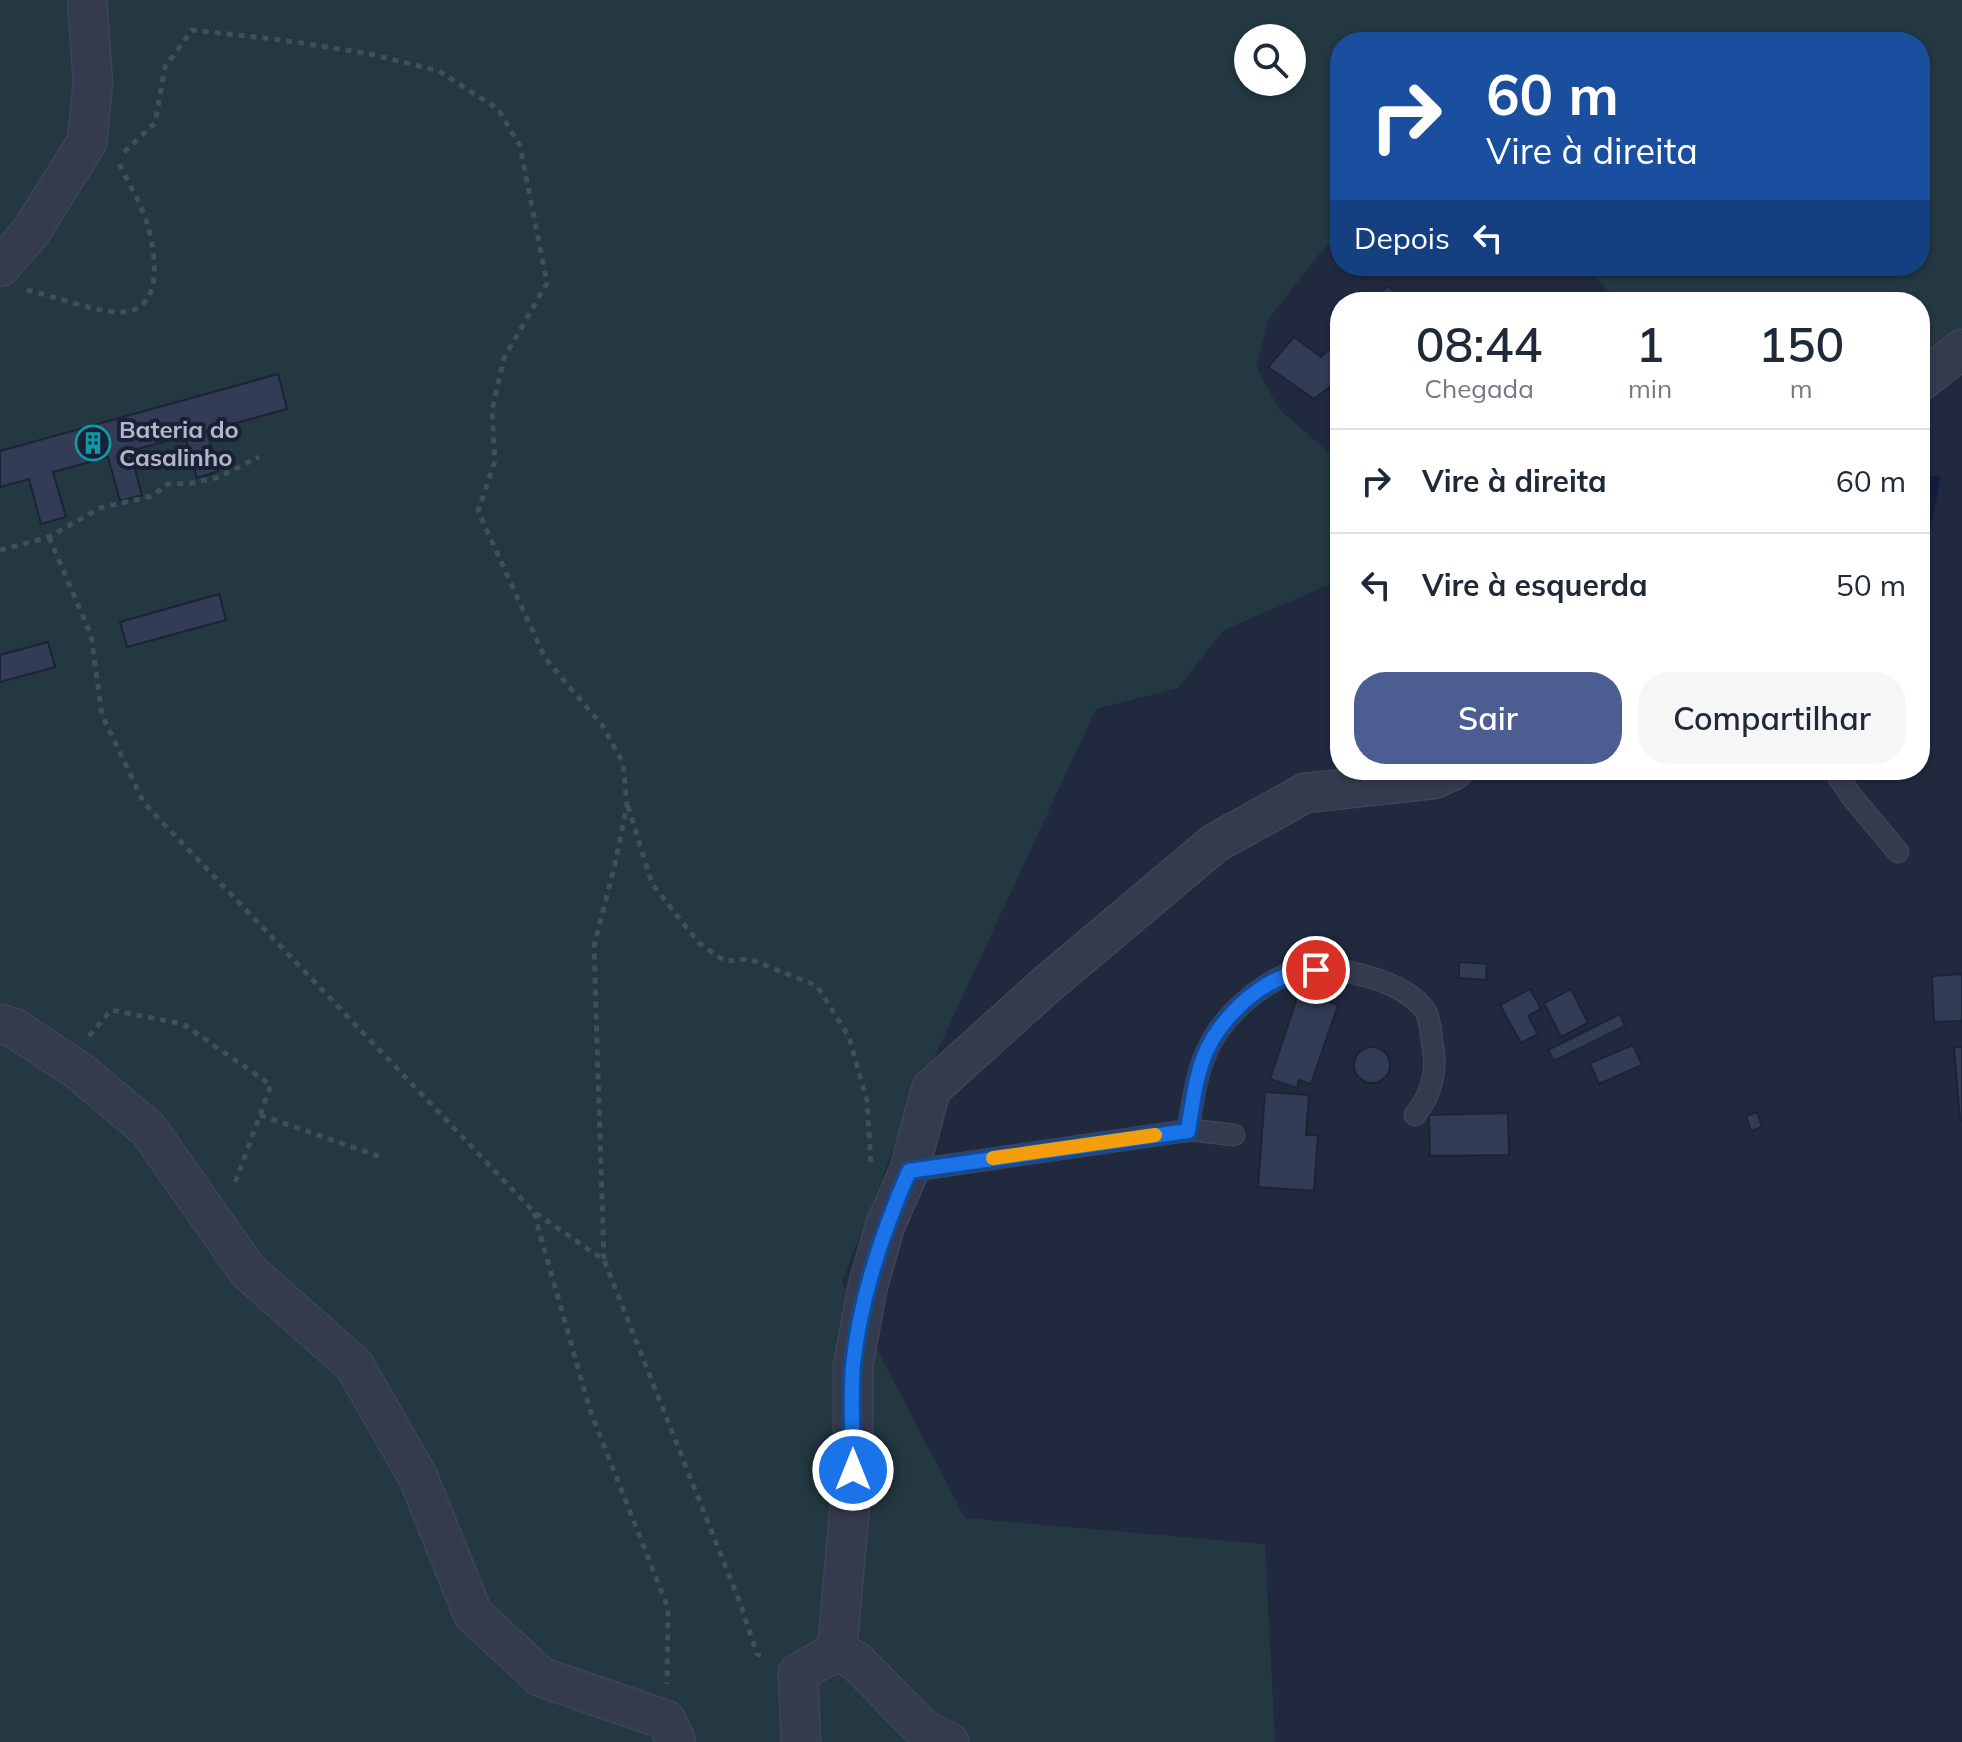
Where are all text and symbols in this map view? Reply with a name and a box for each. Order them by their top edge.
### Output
map controls [1234,24,1306,96]
button: search [1234,24,1306,96]
text: 60 m [1486,59,1619,129]
icon: right [1354,64,1458,168]
text: Vire à direita [1486,128,1698,173]
icon: left [1466,216,1510,260]
text: Depois [1354,219,1450,257]
text: 08:44 [1416,314,1542,374]
text: 1 [1636,314,1664,374]
text: 150 [1758,314,1844,374]
text: Chegada [1424,372,1534,405]
text: min [1628,372,1672,405]
text: m [1790,372,1813,405]
place label: Bateria do Casalinho [119,414,239,472]
building icon: Bateria do Casalinho [74,424,112,462]
icon: right [1354,459,1398,503]
text: Vire à direita [1422,462,1607,500]
text: 60 m [1836,462,1906,500]
icon: left [1354,563,1398,607]
text: Vire à esquerda [1422,566,1648,604]
text: 50 m [1836,566,1906,604]
button: Sair [1354,672,1622,764]
button: Compartilhar [1638,672,1906,764]
pin [1282,936,1350,1004]
icon: arrive [1294,948,1338,992]
position arrow [811,1428,895,1512]

